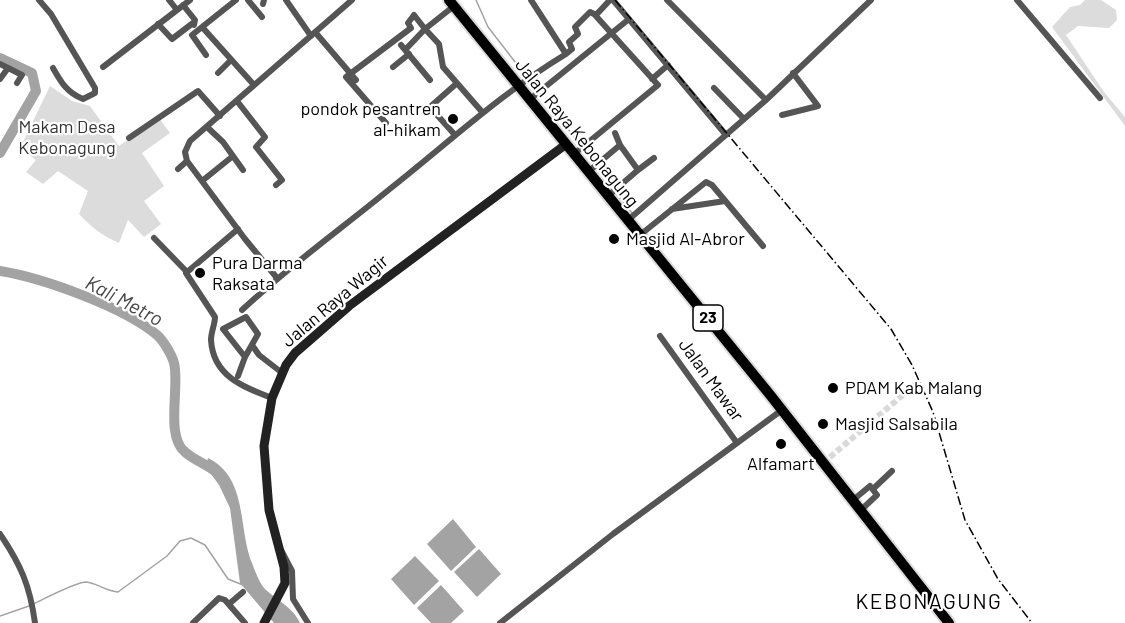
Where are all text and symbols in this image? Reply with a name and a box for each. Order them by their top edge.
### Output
street label: Jalan Raya Kebonagung [511,54,643,212]
place label: pondok pesantren al-hikam [300,98,441,140]
marker: pondok pesantren al-hikam [446,112,460,126]
park label: Makam Desa Kebonagung [18,116,116,158]
place label: Masjid Al-Abror [626,228,745,250]
marker: Masjid Al-Abror [607,232,621,246]
street label: Jalan Raya Wagir [277,250,393,352]
place label: Pura Darma Raksata [212,252,302,294]
marker: Pura Darma Raksata [193,266,207,280]
water label: Kali Metro [81,271,167,331]
road number: 23 [693,305,723,331]
street label: Jalan Mawar [674,335,748,425]
place label: PDAM Kab Malang [845,377,982,399]
marker: PDAM Kab Malang [826,381,840,395]
place label: Masjid Salsabila [835,413,958,435]
marker: Masjid Salsabila [816,417,830,431]
marker: Alfamart [774,437,788,451]
place label: Alfamart [747,453,815,475]
district label: KEBONAGUNG [856,589,1002,615]

